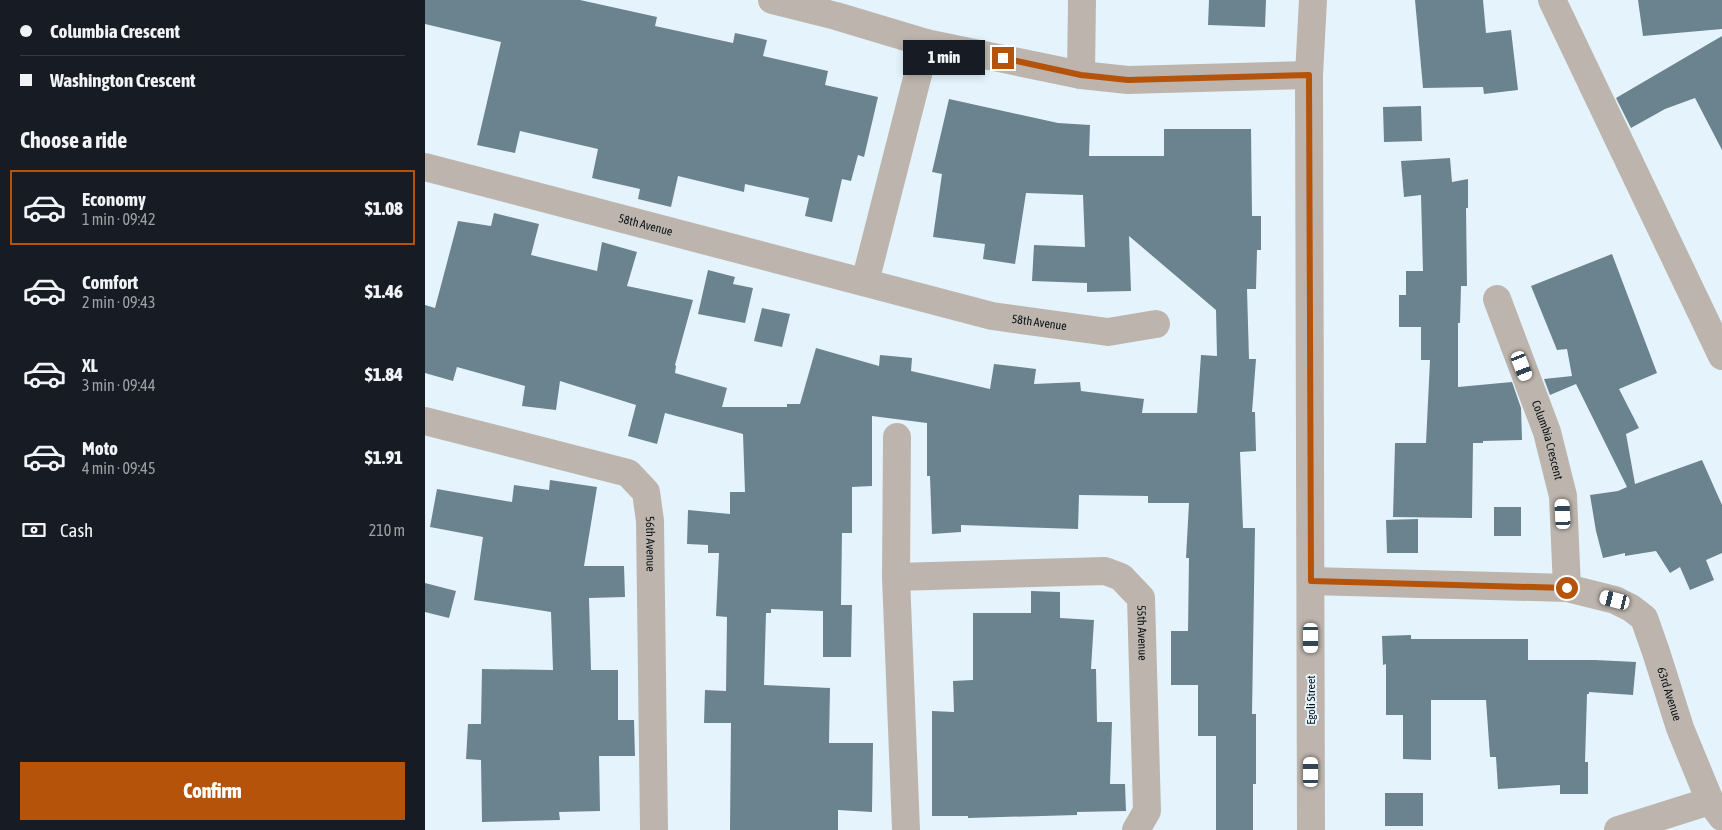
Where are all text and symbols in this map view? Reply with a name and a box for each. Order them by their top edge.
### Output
text: Columbia Crescent [50,20,180,42]
callout: 1 min [903,40,985,76]
route end [992,47,1014,69]
text: 1 min [928,48,960,66]
text: Washington Crescent [50,69,196,91]
text: Choose a ride [20,127,127,153]
icon: car [22,185,67,230]
text: Economy [82,188,146,210]
text: $1.08 [365,197,403,219]
text: 1 min · 09:42 [82,210,155,228]
street label: 58th Avenue [617,211,674,239]
icon: car [22,268,67,313]
text: Comfort [82,271,138,293]
text: $1.46 [365,280,403,302]
text: 2 min · 09:43 [82,293,155,311]
street label: 58th Avenue [1011,312,1068,333]
car [1509,349,1534,383]
icon: car [22,351,67,396]
text: XL [82,354,98,376]
text: $1.84 [365,363,403,385]
text: 3 min · 09:44 [82,376,155,394]
street label: Columbia Crescent [1529,398,1566,482]
icon: car [22,434,67,479]
text: Moto [82,437,118,459]
text: $1.91 [365,446,403,468]
text: 4 min · 09:45 [82,459,155,477]
car [1554,499,1571,529]
street label: 56th Avenue [642,515,658,572]
icon: cash [20,516,48,544]
text: Cash [60,519,93,541]
text: 210 m [369,521,405,539]
route start [1556,577,1578,599]
car [1598,589,1631,611]
street label: 55th Avenue [1134,605,1150,661]
car [1303,623,1318,653]
street label: 63rd Avenue [1654,665,1684,723]
street label: Egoli Street [1304,675,1318,725]
car [1303,757,1318,787]
button: Confirm [20,762,405,820]

